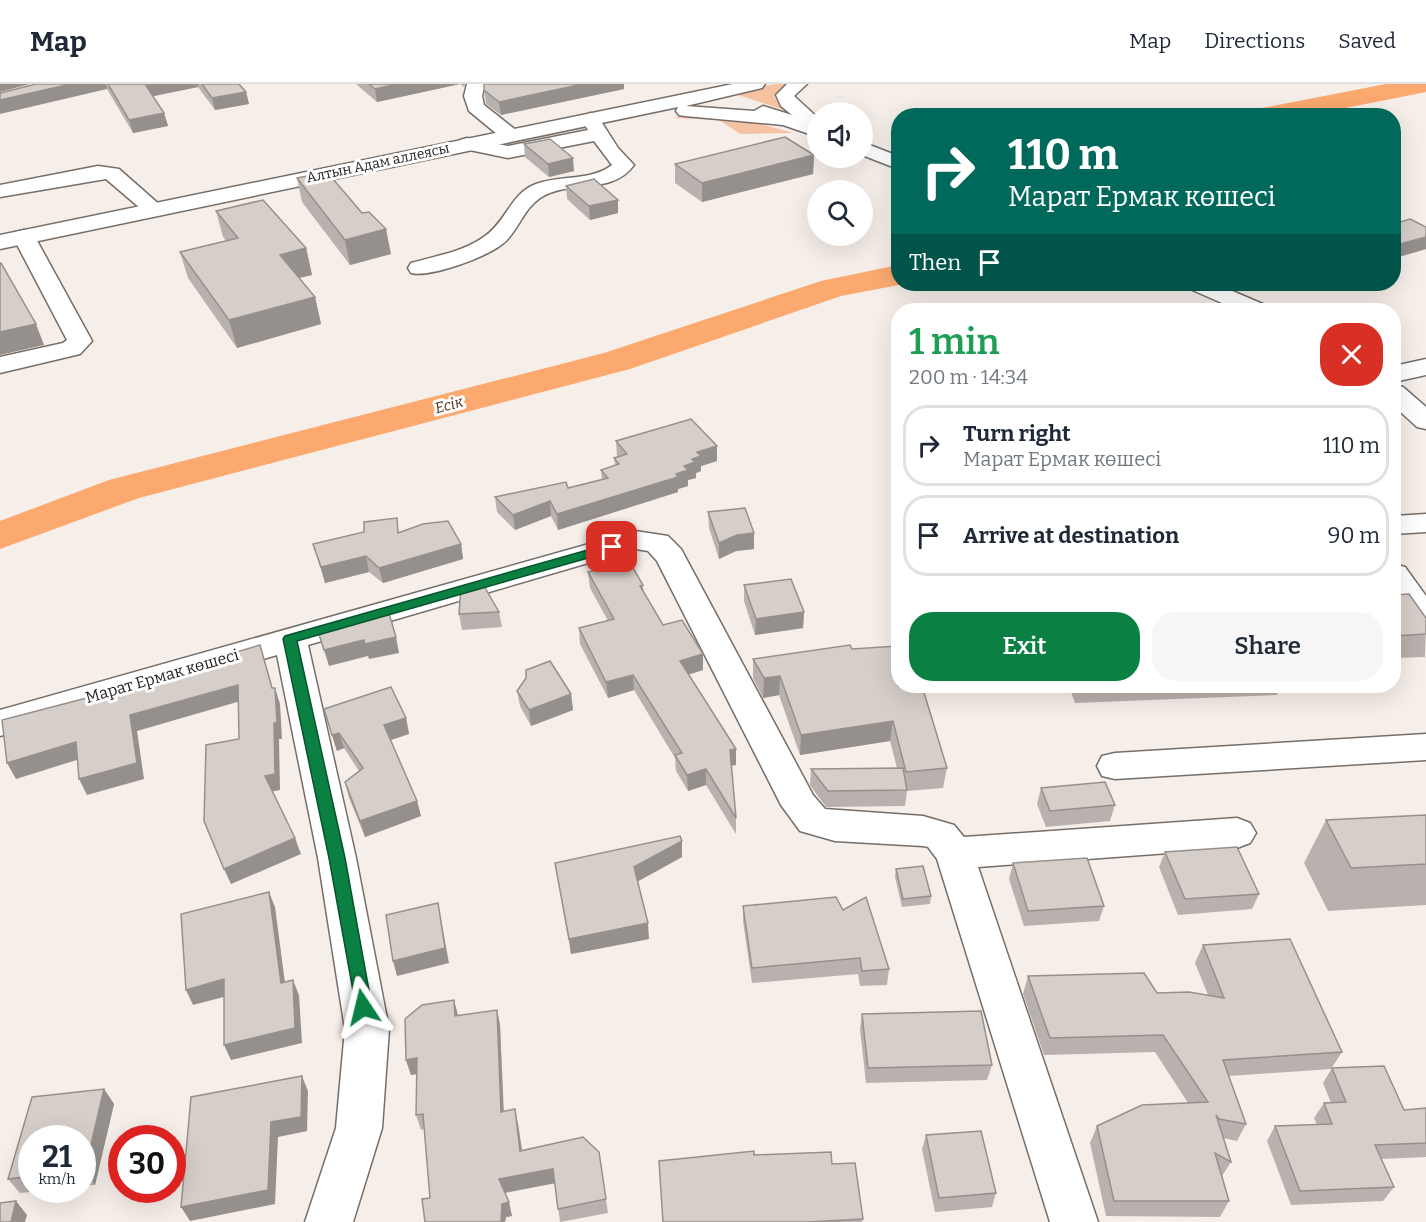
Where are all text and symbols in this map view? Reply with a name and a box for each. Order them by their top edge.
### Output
text: Map [30,25,87,58]
text: Map [1129,28,1171,54]
text: Directions [1204,28,1305,54]
text: Saved [1338,28,1396,54]
map controls [807,102,873,246]
button: sound [807,102,873,168]
text: 110 m [1008,130,1119,180]
icon: right [909,132,987,210]
street label: Алтын Адам аллеясы [305,140,451,186]
button: search [807,180,873,246]
text: Марат Ермак көшесі [1008,181,1276,213]
icon: arrive [973,246,1006,279]
text: Then [909,249,961,276]
text: 1 min [909,320,1000,364]
button: close [1320,323,1383,386]
text: 200 m · 14:34 [909,365,1028,389]
water label: Есік [433,392,466,417]
text: Turn right [963,420,1071,447]
icon: right [912,429,945,462]
text: 110 m [1323,432,1380,459]
text: Марат Ермак көшесі [963,447,1161,471]
icon: arrive [912,519,945,552]
pin [586,521,637,572]
text: Arrive at destination [963,522,1179,549]
text: 90 m [1328,522,1380,549]
icon: arrive [595,530,628,563]
button: Exit [909,612,1140,681]
button: Share [1152,612,1383,681]
street label: Марат Ермак көшесі [83,645,241,707]
position arrow [331,975,395,1039]
speed limit sign: 30 [108,1125,186,1203]
text: 21 [42,1139,72,1175]
text: km/h [38,1170,76,1188]

